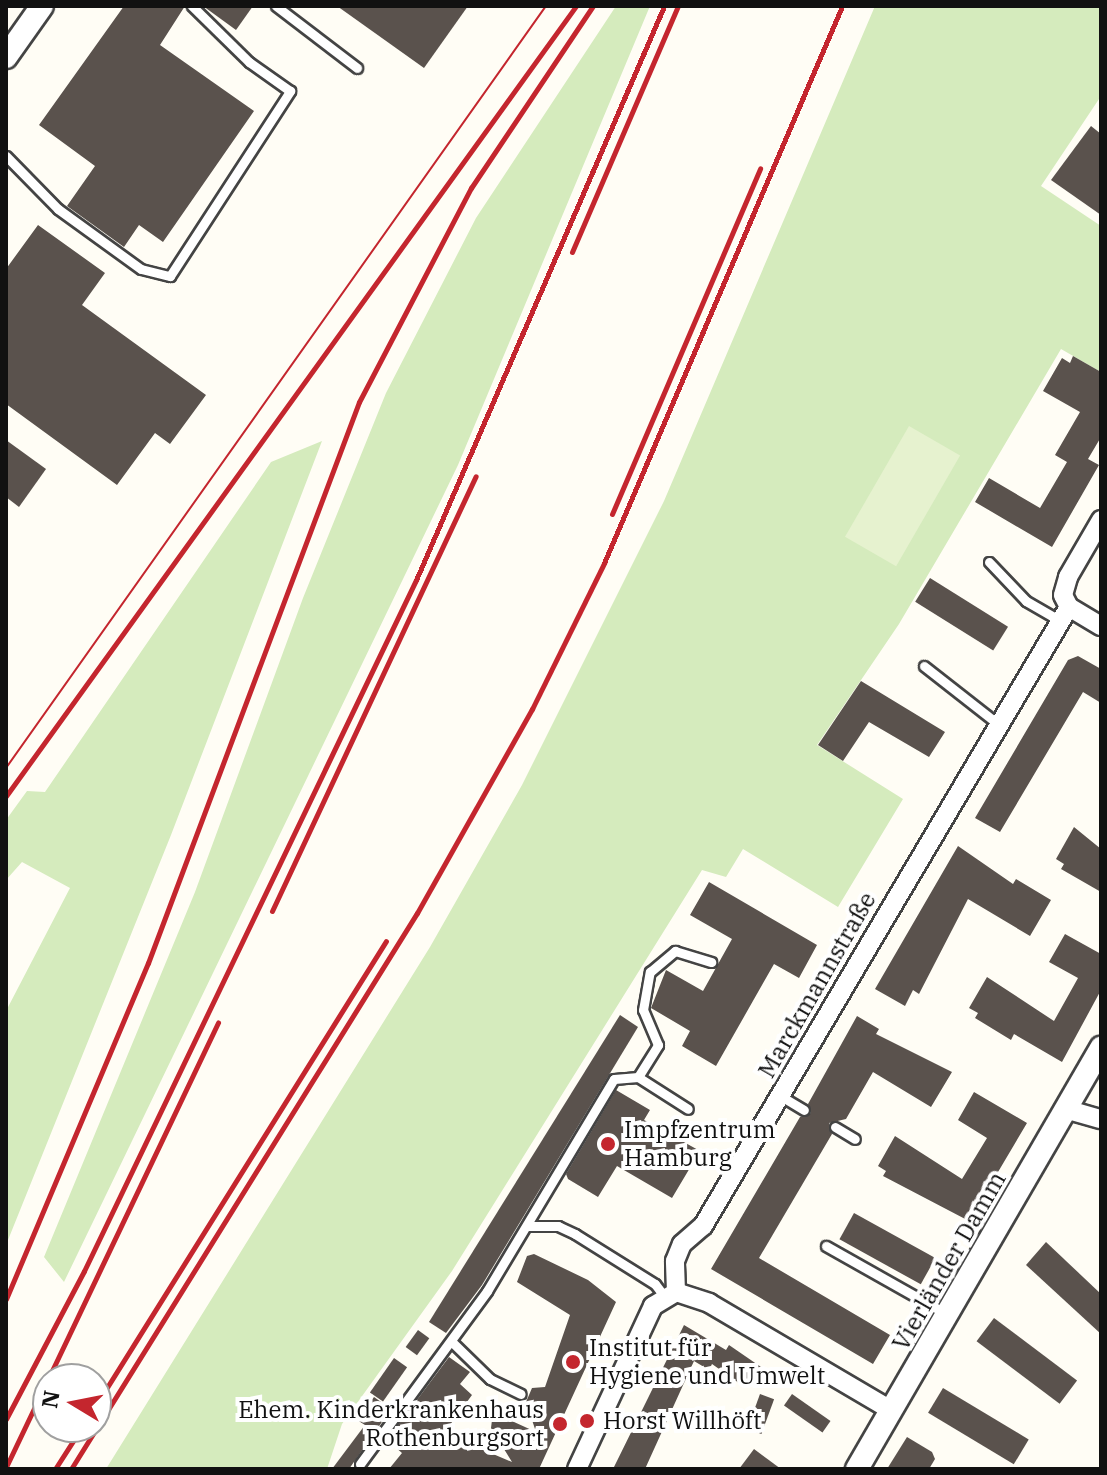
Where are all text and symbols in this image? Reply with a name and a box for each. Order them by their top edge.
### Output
street label: Marckmannstraße [752,887,882,1083]
place label: Impfzentrum Hamburg [624,1116,776,1172]
marker: Impfzentrum Hamburg [599,1135,617,1153]
street label: Vierländer Damm [886,1167,1012,1355]
place label: Institut für Hygiene und Umwelt [589,1334,825,1390]
marker: Institut für Hygiene und Umwelt [564,1353,582,1371]
north arrow [32,1363,112,1443]
text: N [34,1388,66,1410]
place label: Ehem. Kinderkrankenhaus Rothenburgsort [238,1396,544,1452]
place label: Horst Willhöft [603,1407,762,1435]
marker: Horst Willhöft [578,1412,596,1430]
marker: Ehem. Kinderkrankenhaus Rothenburgsort [551,1415,569,1433]

